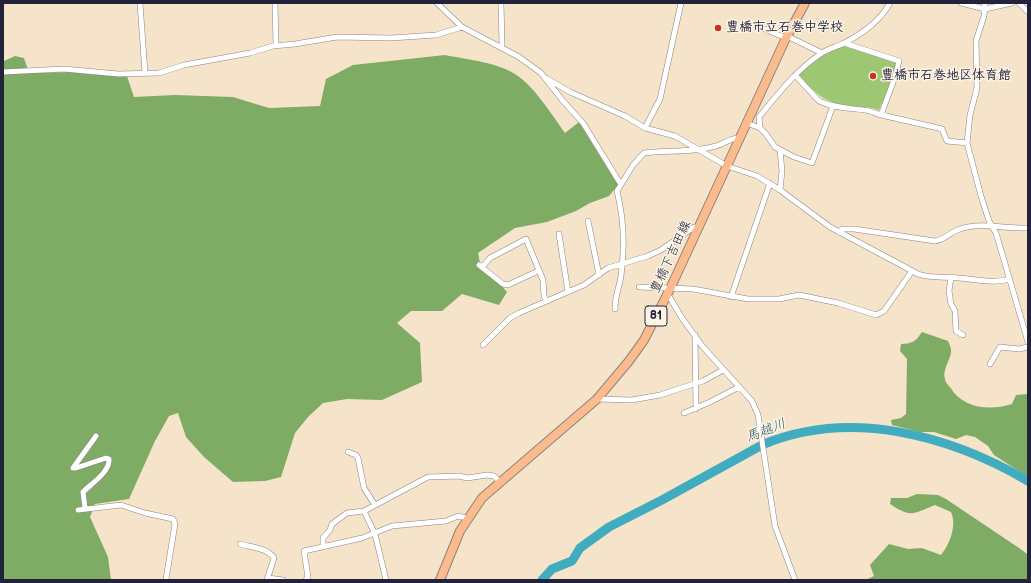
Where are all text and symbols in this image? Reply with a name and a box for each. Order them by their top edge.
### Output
place label: 豊橋市立石巻中学校 [726,20,843,36]
marker: 豊橋市立石巻中学校 [713,23,723,33]
place label: 豊橋市石巻地区体育館 [881,68,1011,84]
marker: 豊橋市石巻地区体育館 [868,71,878,81]
street label: 豊橋下吉田線 [647,218,695,296]
road number: 81 [645,306,667,326]
water label: 馬越川 [743,416,789,446]

